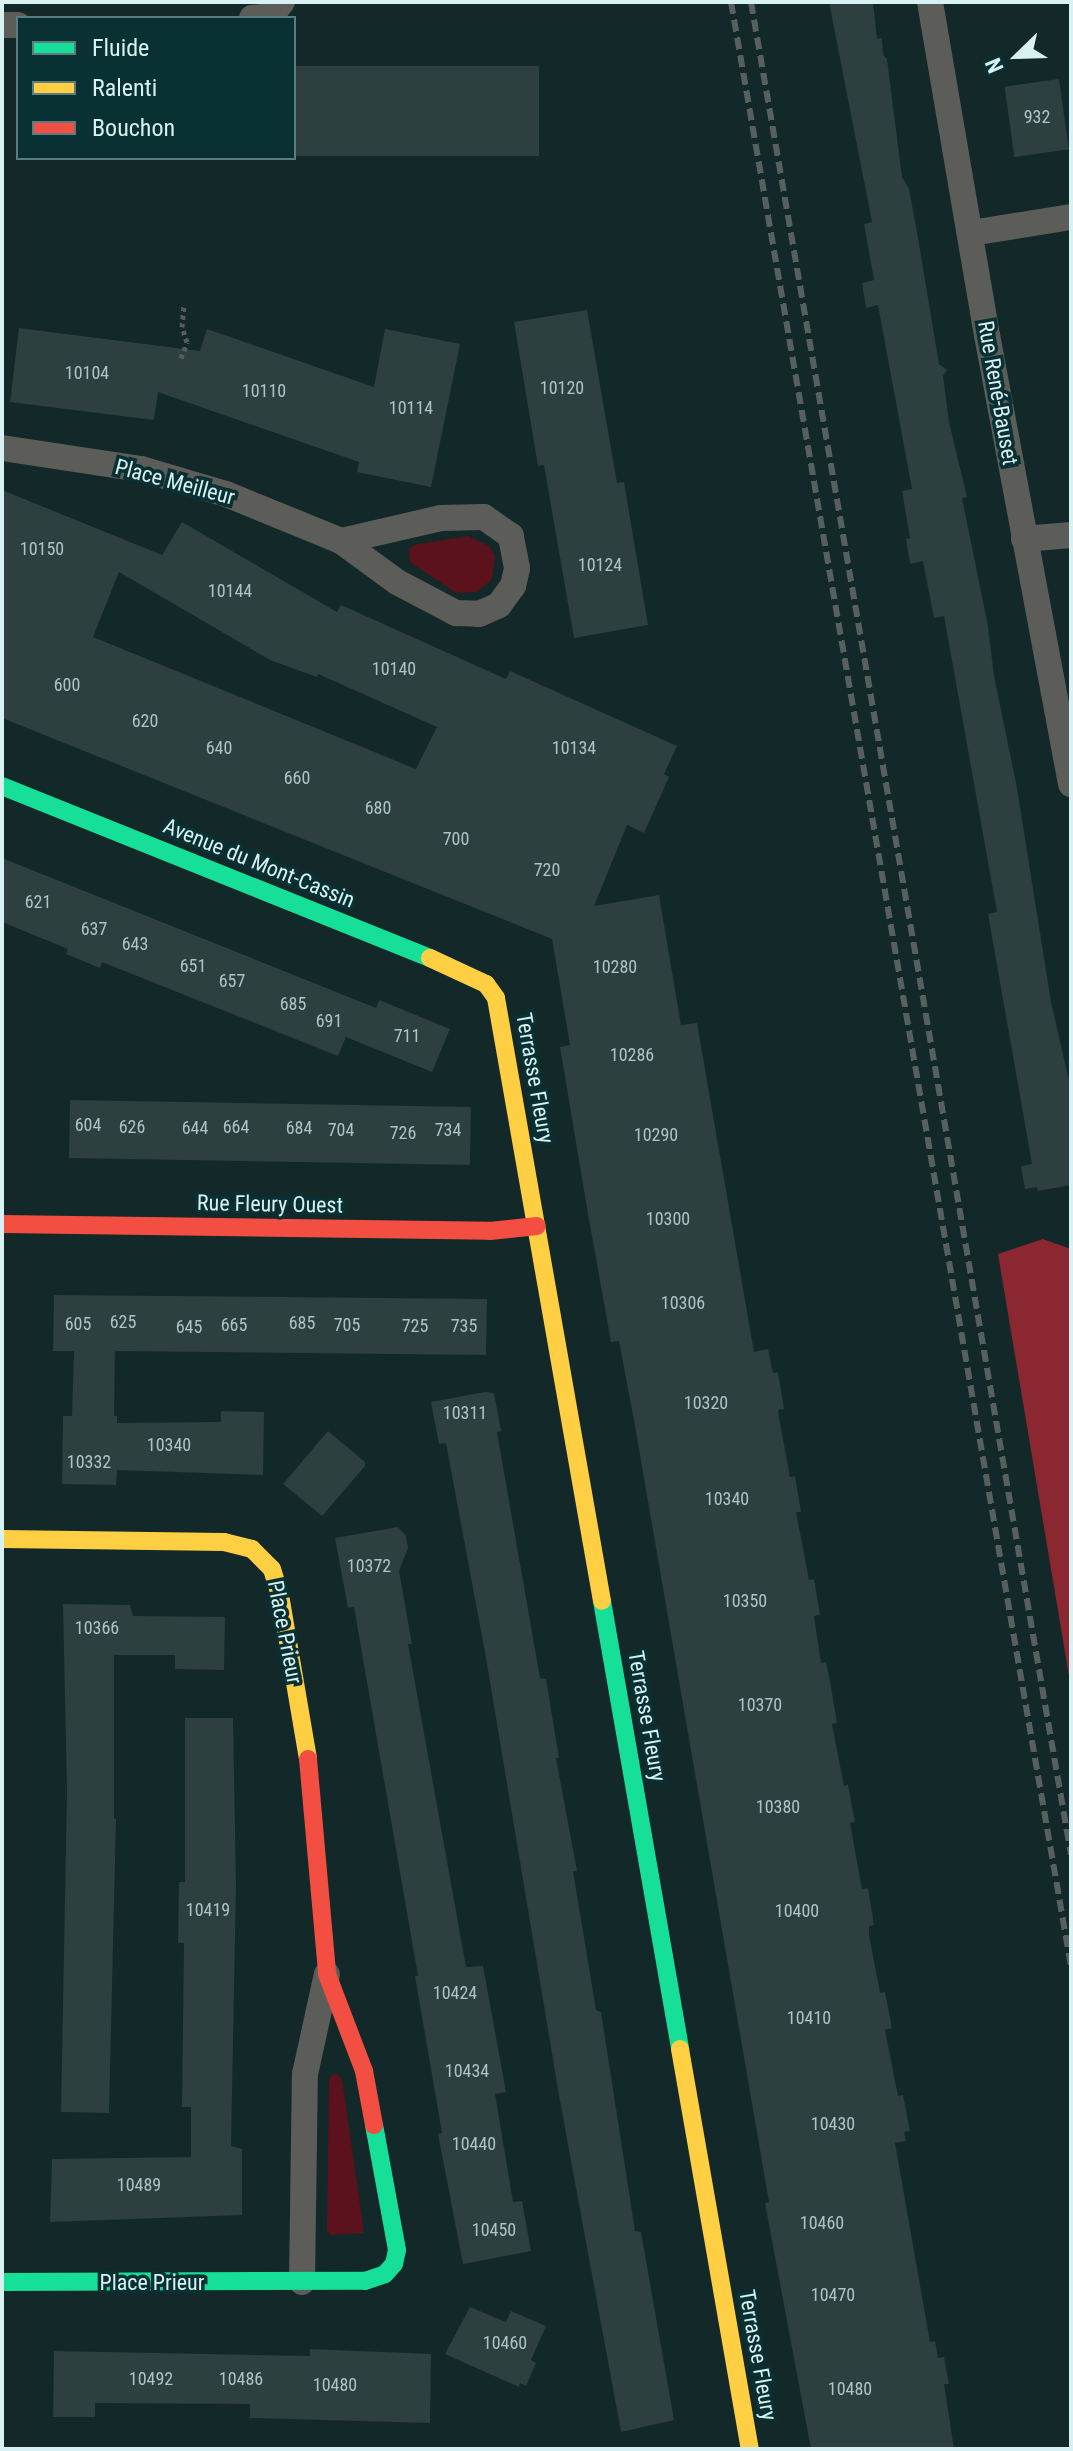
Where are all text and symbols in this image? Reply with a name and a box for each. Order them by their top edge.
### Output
legend [16,16,296,160]
north arrow [977,16,1057,96]
text: Fluide [92,34,149,62]
text: N [980,54,1009,77]
text: Ralenti [92,74,157,102]
house number: 932 [1024,106,1050,128]
text: Bouchon [92,114,175,142]
street label: Rue René-Bauset [972,319,1024,467]
house number: 10104 [65,362,109,384]
house number: 10120 [540,377,584,399]
house number: 10110 [242,380,286,402]
house number: 10114 [389,397,433,419]
street label: Place Meilleur [112,453,238,511]
house number: 10150 [20,538,64,560]
house number: 10124 [578,554,622,576]
house number: 10144 [208,580,252,602]
house number: 10140 [372,658,416,680]
house number: 600 [54,674,80,696]
house number: 620 [132,710,158,732]
house number: 640 [206,737,232,759]
house number: 10134 [552,737,596,759]
house number: 660 [284,767,310,789]
house number: 680 [365,797,391,819]
street label: Avenue du Mont-Cassin [159,813,359,913]
house number: 700 [443,828,469,850]
house number: 720 [534,859,560,881]
house number: 621 [25,891,51,913]
house number: 637 [81,918,107,940]
house number: 643 [122,933,148,955]
house number: 651 [180,955,206,977]
house number: 10280 [593,956,637,978]
house number: 657 [219,970,245,992]
house number: 685 [280,993,306,1015]
house number: 691 [316,1010,342,1032]
street label: Terrasse Fleury [511,1011,559,1145]
house number: 711 [394,1025,420,1047]
house number: 10286 [610,1044,654,1066]
house number: 604 [75,1114,101,1136]
house number: 626 [119,1116,145,1138]
house number: 664 [223,1116,249,1138]
house number: 644 [182,1117,208,1139]
house number: 684 [286,1117,312,1139]
house number: 704 [328,1119,354,1141]
house number: 734 [435,1119,461,1141]
house number: 726 [390,1122,416,1144]
house number: 10290 [634,1124,678,1146]
street label: Rue Fleury Ouest [197,1190,343,1218]
house number: 10300 [646,1208,690,1230]
house number: 10306 [661,1292,705,1314]
house number: 625 [110,1311,136,1333]
house number: 685 [289,1312,315,1334]
house number: 605 [65,1313,91,1335]
house number: 665 [221,1314,247,1336]
house number: 705 [334,1314,360,1336]
house number: 725 [402,1315,428,1337]
house number: 735 [451,1315,477,1337]
house number: 645 [176,1316,202,1338]
house number: 10320 [684,1392,728,1414]
house number: 10311 [443,1402,487,1424]
house number: 10340 [147,1434,191,1456]
house number: 10332 [67,1451,111,1473]
house number: 10340 [705,1488,749,1510]
house number: 10372 [347,1555,391,1577]
street label: Place Prieur [262,1578,308,1686]
house number: 10350 [723,1590,767,1612]
house number: 10366 [75,1617,119,1639]
street label: Terrasse Fleury [623,1649,671,1783]
house number: 10370 [738,1694,782,1716]
house number: 10380 [756,1796,800,1818]
house number: 10419 [186,1899,230,1921]
house number: 10400 [775,1900,819,1922]
house number: 10424 [433,1982,477,2004]
house number: 10410 [787,2007,831,2029]
house number: 10434 [445,2060,489,2082]
house number: 10430 [811,2113,855,2135]
house number: 10440 [452,2133,496,2155]
house number: 10489 [117,2174,161,2196]
house number: 10460 [800,2212,844,2234]
house number: 10450 [472,2219,516,2241]
street label: Place Prieur [100,2270,204,2296]
house number: 10470 [811,2284,855,2306]
street label: Terrasse Fleury [734,2288,782,2422]
house number: 10460 [483,2332,527,2354]
house number: 10492 [129,2368,173,2390]
house number: 10486 [219,2368,263,2390]
house number: 10480 [313,2374,357,2396]
house number: 10480 [828,2378,872,2400]

